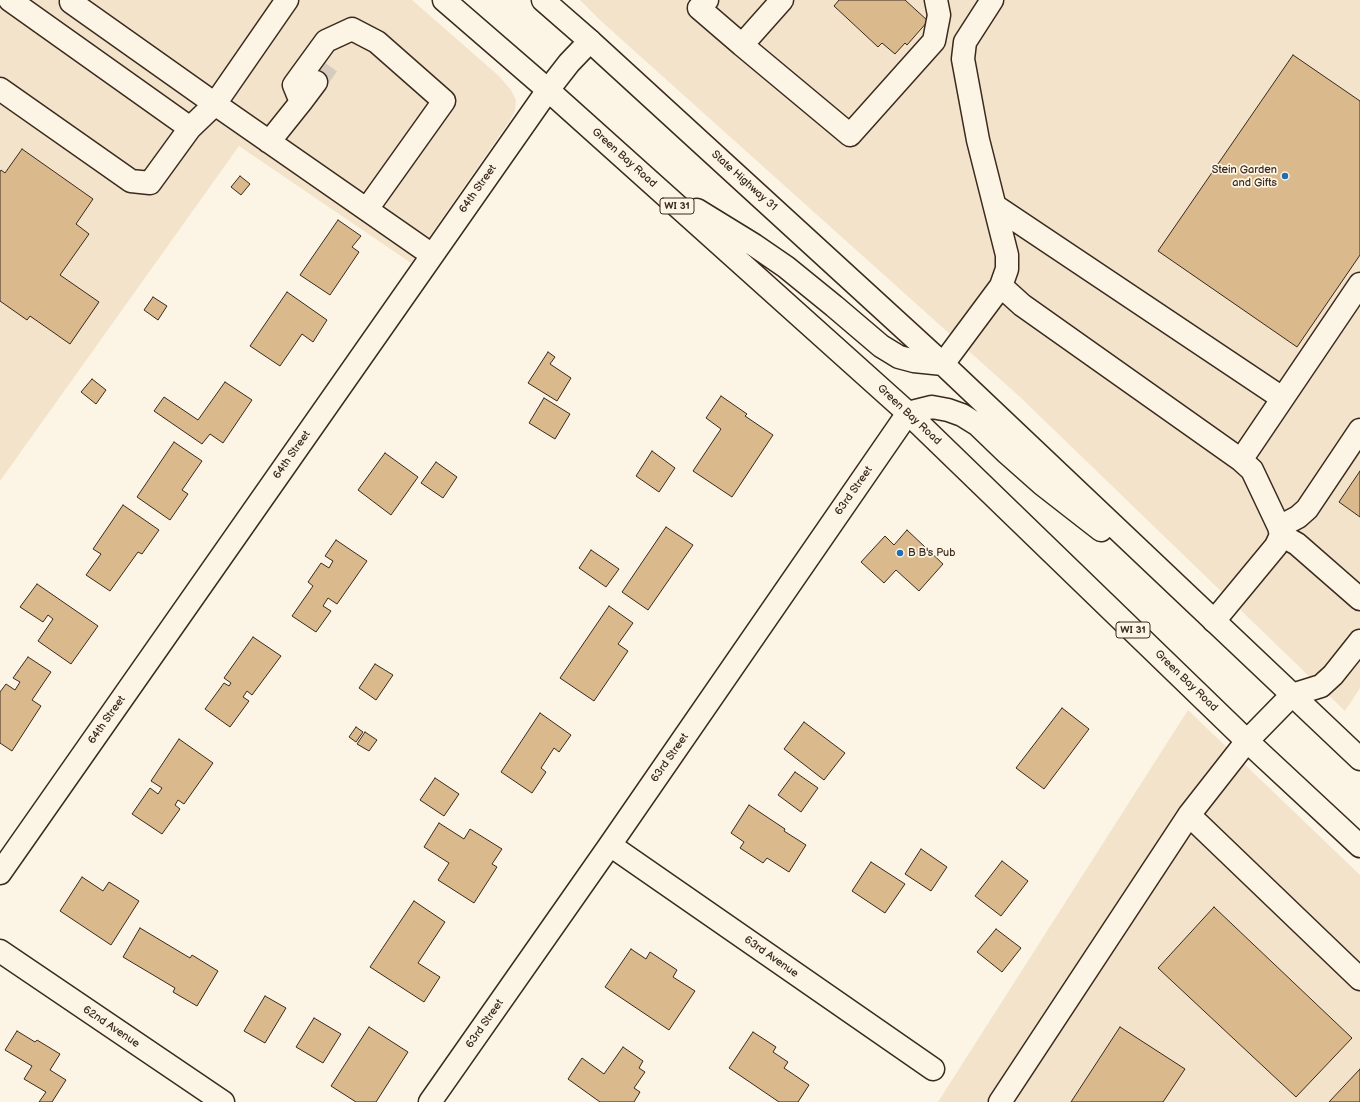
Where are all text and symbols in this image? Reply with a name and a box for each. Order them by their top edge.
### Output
street label: Green Bay Road [589,125,659,191]
street label: State Highway 31 [708,148,780,214]
street label: 64th Street [457,162,499,216]
place label: Stein Garden and Gifts [1212,163,1277,189]
marker: Stein Garden and Gifts [1280,171,1290,181]
road number: WI 31 [660,198,694,214]
street label: Green Bay Road [874,382,944,448]
street label: 64th Street [271,428,313,482]
street label: 63rd Street [832,464,876,518]
place label: B B's Pub [908,546,955,560]
marker: B B's Pub [895,548,905,558]
road number: WI 31 [1116,622,1150,638]
street label: Green Bay Road [1152,648,1220,714]
street label: 64th Street [86,693,128,747]
street label: 63rd Street [648,731,692,785]
street label: 63rd Avenue [741,933,801,981]
street label: 63rd Street [463,997,507,1051]
street label: 62nd Avenue [80,1003,142,1051]

